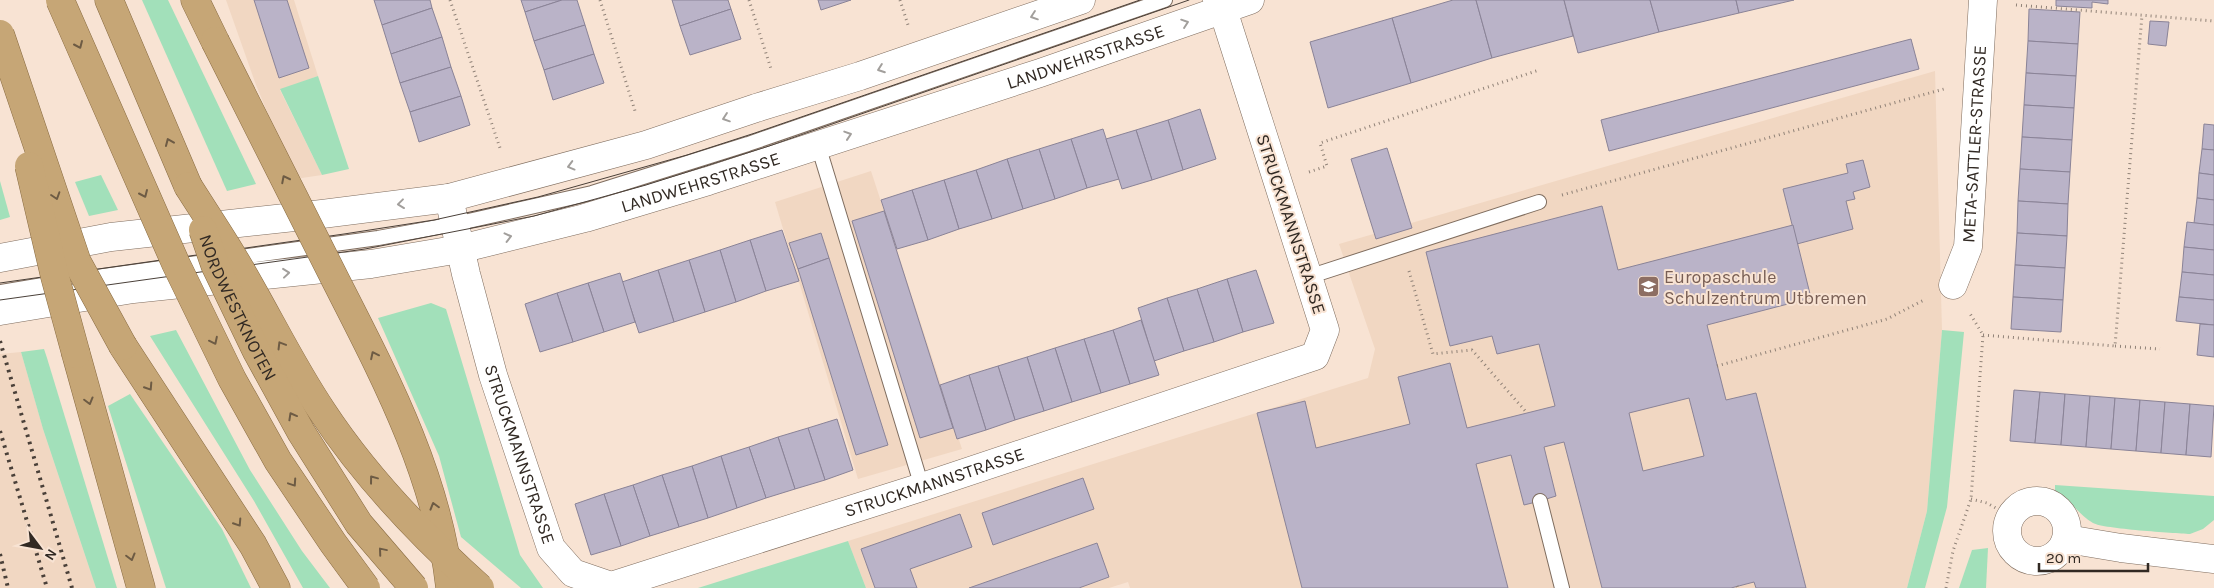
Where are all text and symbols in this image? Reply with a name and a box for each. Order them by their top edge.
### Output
one-way arrow [1031,10,1039,20]
one-way arrow [1180,19,1188,29]
street label: LANDWEHRSTRASSE [1004,20,1167,94]
one-way arrow [72,40,83,49]
street label: META-SATTLER-STRASSE [1957,45,1991,243]
one-way arrow [877,63,886,73]
one-way arrow [722,113,731,123]
one-way arrow [843,131,851,141]
street label: STRUCKMANNSTRASSE [1251,131,1331,317]
one-way arrow [165,138,175,147]
street label: LANDWEHRSTRASSE [618,147,783,218]
one-way arrow [566,160,575,171]
one-way arrow [281,175,291,184]
one-way arrow [138,189,149,198]
one-way arrow [50,191,60,200]
one-way arrow [396,199,405,209]
street label: NORDWESTKNOTEN [194,231,282,384]
one-way arrow [503,232,512,243]
place label: Europaschule Schulzentrum Utbremen [1664,266,1867,309]
one-way arrow [282,267,290,278]
school or university icon: Europaschule Schulzentrum Utbremen [1636,275,1660,299]
one-way arrow [207,336,218,345]
one-way arrow [278,341,288,350]
one-way arrow [370,351,380,360]
street label: STRUCKMANNSTRASSE [480,362,560,547]
one-way arrow [143,382,153,391]
one-way arrow [83,396,93,404]
one-way arrow [289,412,299,421]
street label: STRUCKMANNSTRASSE [842,443,1027,522]
one-way arrow [370,475,379,485]
one-way arrow [287,477,296,486]
one-way arrow [429,502,439,511]
one-way arrow [232,518,241,527]
north arrow [15,523,65,573]
scale bar [2039,540,2148,572]
text: N [41,546,60,563]
one-way arrow [380,548,388,557]
text: 20 m [2046,549,2081,567]
one-way arrow [125,553,136,562]

